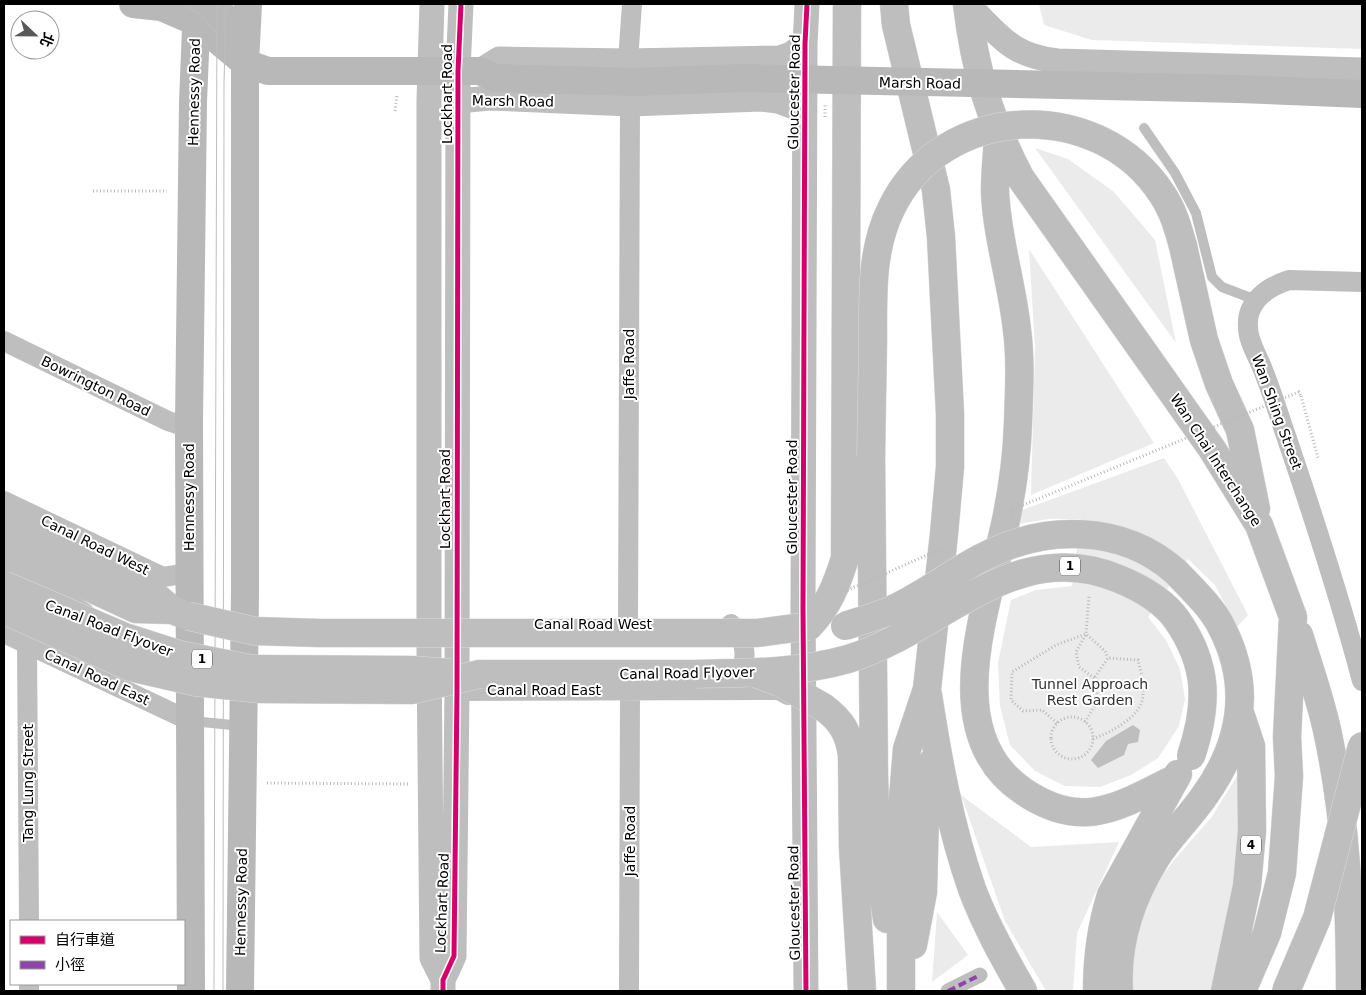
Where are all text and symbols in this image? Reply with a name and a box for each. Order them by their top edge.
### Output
north arrow [10,10,60,60]
text: 北 [37,30,57,49]
street label: Gloucester Road [785,34,803,150]
street label: Hennessy Road [185,38,203,146]
street label: Lockhart Road [439,44,455,144]
street label: Marsh Road [879,74,961,92]
street label: Marsh Road [472,92,554,110]
street label: Jaffe Road [621,329,637,400]
street label: Wan Shing Street [1249,352,1305,472]
street label: Bowrington Road [39,353,153,419]
street label: Wan Chai Interchange [1167,391,1265,529]
street label: Gloucester Road [784,439,800,555]
street label: Hennessy Road [181,443,197,551]
street label: Lockhart Road [437,449,453,549]
street label: Canal Road West [38,512,152,578]
road number: 1 [1060,556,1080,576]
street label: Canal Road Flyover [43,596,175,660]
street label: Canal Road West [534,616,653,632]
street label: Canal Road East [42,646,152,709]
road number: 1 [192,650,212,669]
street label: Canal Road Flyover [619,664,755,682]
park label: Tunnel Approach Rest Garden [1031,676,1148,708]
street label: Canal Road East [487,682,601,698]
street label: Tang Lung Street [20,723,36,843]
street label: Jaffe Road [622,806,638,877]
road number: 4 [1241,836,1261,854]
street label: Gloucester Road [785,845,803,961]
street label: Hennessy Road [232,848,250,956]
street label: Lockhart Road [432,853,452,953]
legend [10,920,185,985]
text: 自行車道 [55,931,115,949]
text: 小徑 [55,956,85,974]

